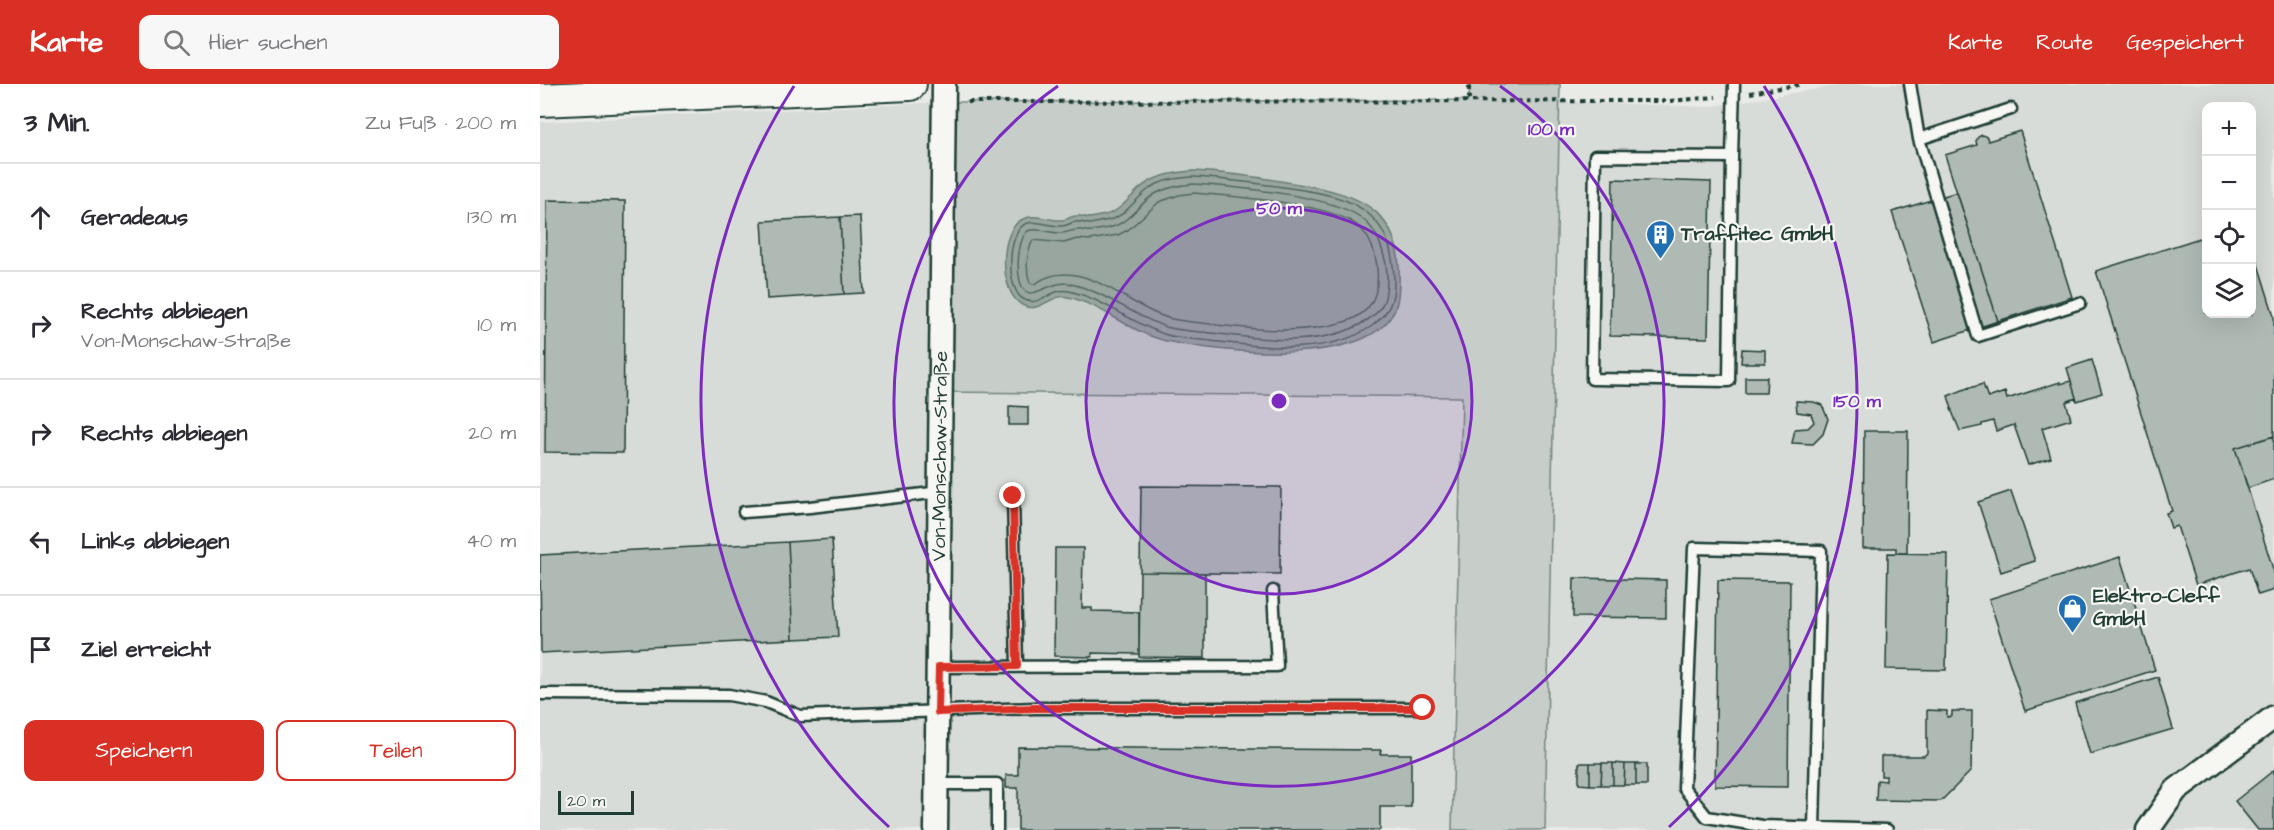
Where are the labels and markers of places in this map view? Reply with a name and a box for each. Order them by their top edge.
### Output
building icon: Traffitec GmbH [1644,218,1676,260]
place label: Traffitec GmbH [1680,220,1834,248]
centre of rings [1269,391,1289,411]
place label: Elektro-Cleff GmbH [2093,582,2221,633]
shop icon: Elektro-Cleff GmbH [2056,592,2088,634]

